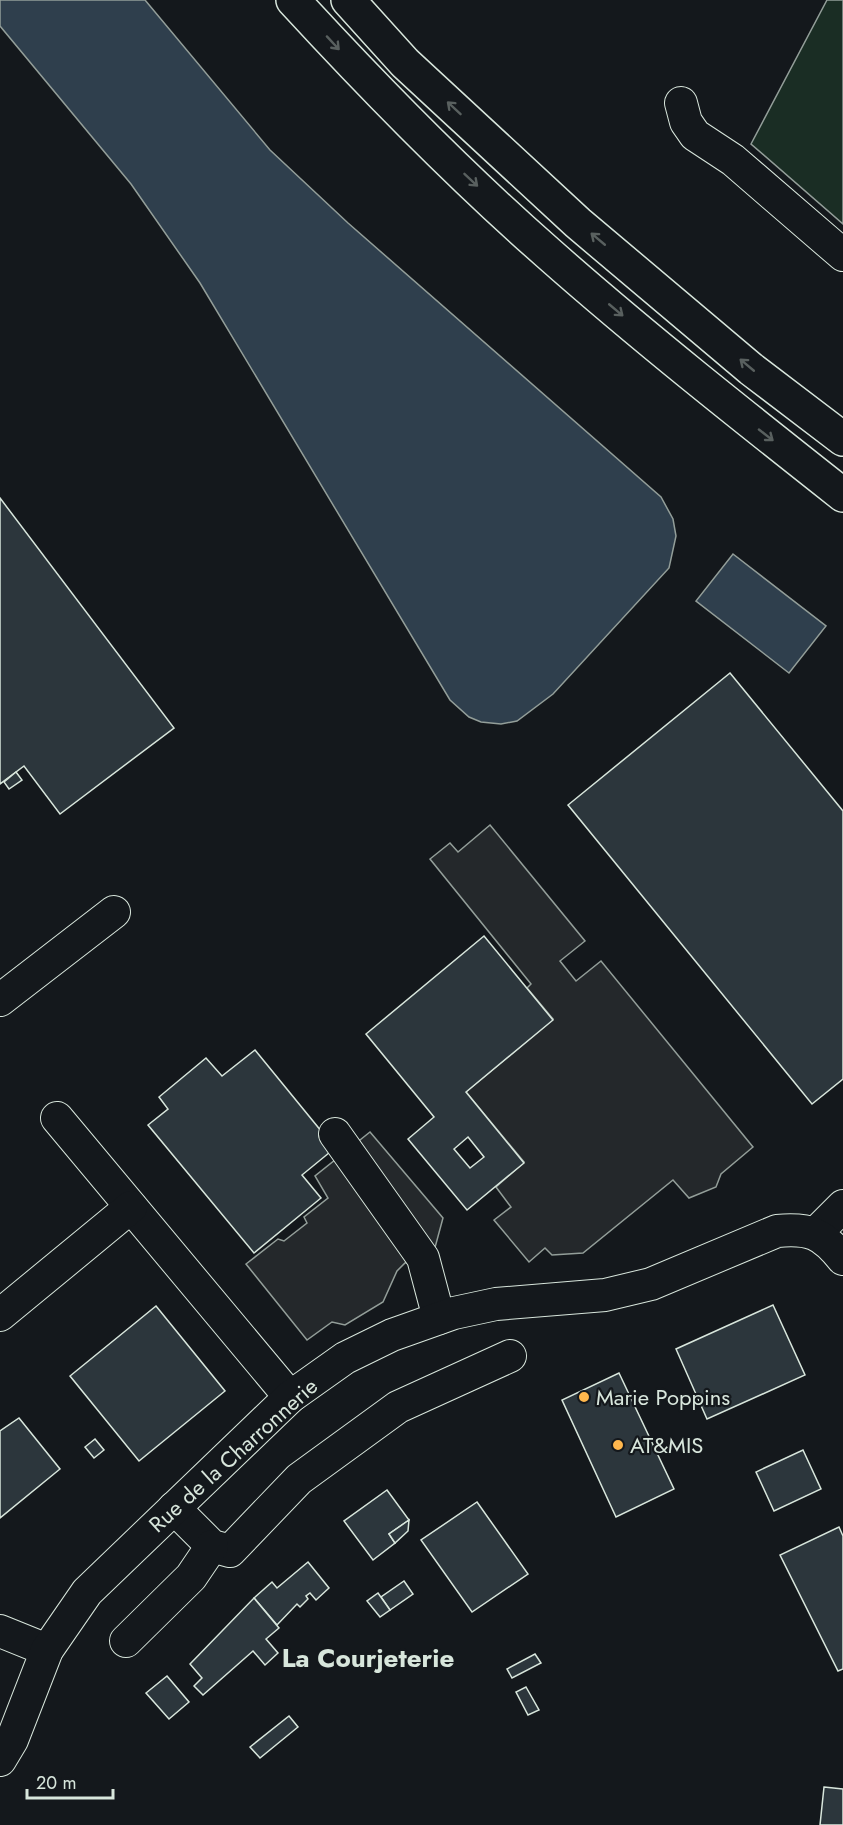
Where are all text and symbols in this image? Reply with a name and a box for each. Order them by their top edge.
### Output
one-way arrow [326,35,340,50]
one-way arrow [446,101,461,115]
one-way arrow [463,173,478,187]
one-way arrow [590,233,606,246]
one-way arrow [608,304,624,317]
one-way arrow [739,359,755,372]
one-way arrow [758,428,774,441]
street label: Rue de la Charronnerie [141,1370,325,1540]
place label: Marie Poppins [596,1381,730,1413]
marker: Marie Poppins [577,1390,591,1404]
place label: AT&MIS [630,1429,703,1461]
marker: AT&MIS [611,1438,625,1452]
district label: La Courjeterie [282,1639,454,1677]
scale bar [27,1762,112,1800]
text: 20 m [36,1770,76,1796]

